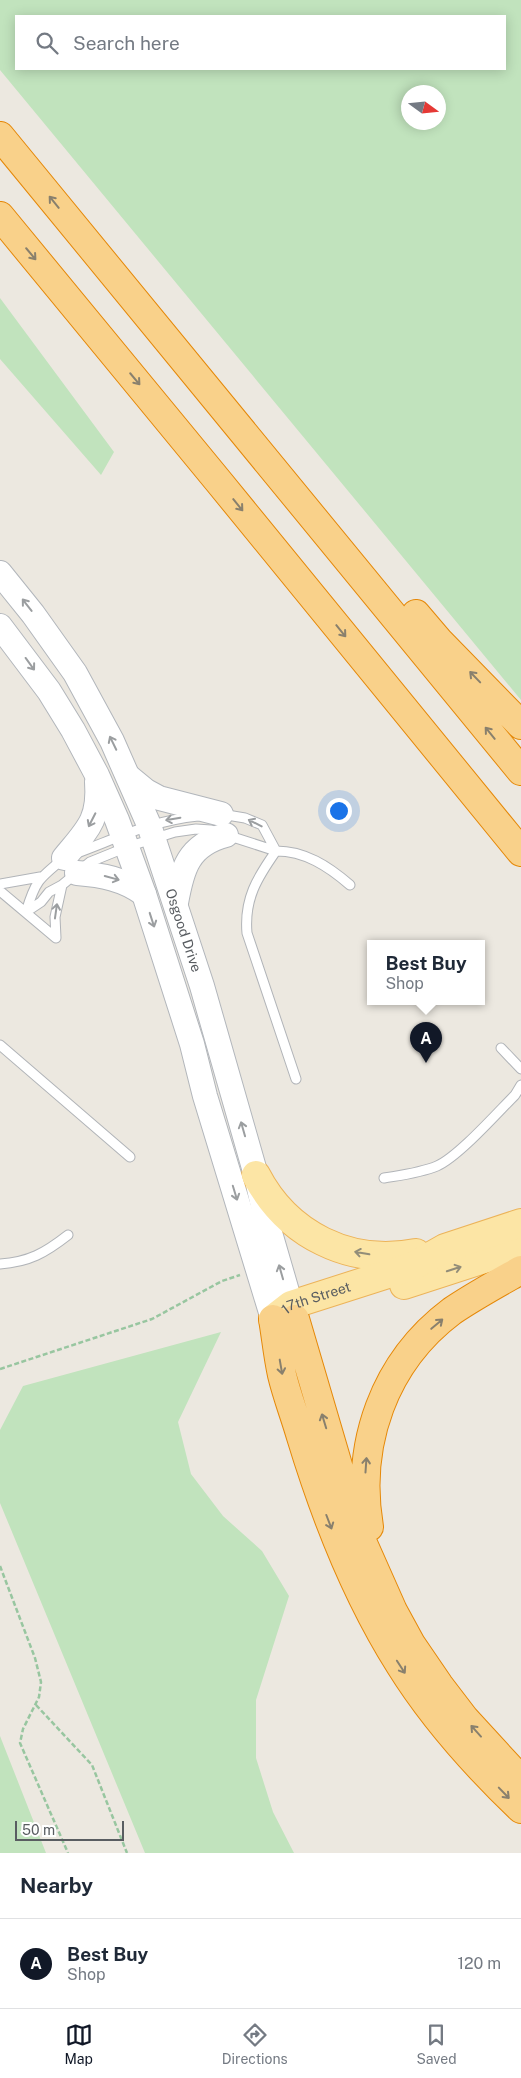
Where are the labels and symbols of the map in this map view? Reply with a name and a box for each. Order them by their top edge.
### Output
north arrow [401,85,446,130]
one-way arrow [49,195,60,208]
one-way arrow [25,247,36,260]
one-way arrow [129,373,140,386]
one-way arrow [233,498,244,511]
one-way arrow [21,599,32,612]
one-way arrow [335,624,346,637]
one-way arrow [25,657,35,671]
one-way arrow [469,671,481,684]
one-way arrow [485,727,496,740]
one-way arrow [107,736,117,751]
your location [326,798,352,824]
one-way arrow [87,813,97,828]
one-way arrow [165,815,181,825]
one-way arrow [248,818,263,828]
one-way arrow [104,874,120,884]
street label: Osgood Drive [162,886,205,974]
one-way arrow [51,904,61,920]
one-way arrow [148,912,157,928]
pin: A [410,1022,442,1063]
one-way arrow [237,1121,247,1137]
one-way arrow [231,1185,241,1201]
one-way arrow [354,1248,370,1258]
one-way arrow [446,1263,462,1273]
one-way arrow [275,1264,285,1280]
street label: 17th Street [278,1278,353,1317]
one-way arrow [431,1318,444,1330]
one-way arrow [276,1359,286,1375]
one-way arrow [318,1413,328,1429]
one-way arrow [361,1457,370,1473]
one-way arrow [325,1514,334,1529]
one-way arrow [397,1660,407,1674]
one-way arrow [470,1725,482,1738]
one-way arrow [498,1786,510,1799]
scale bar [15,1818,124,1841]

